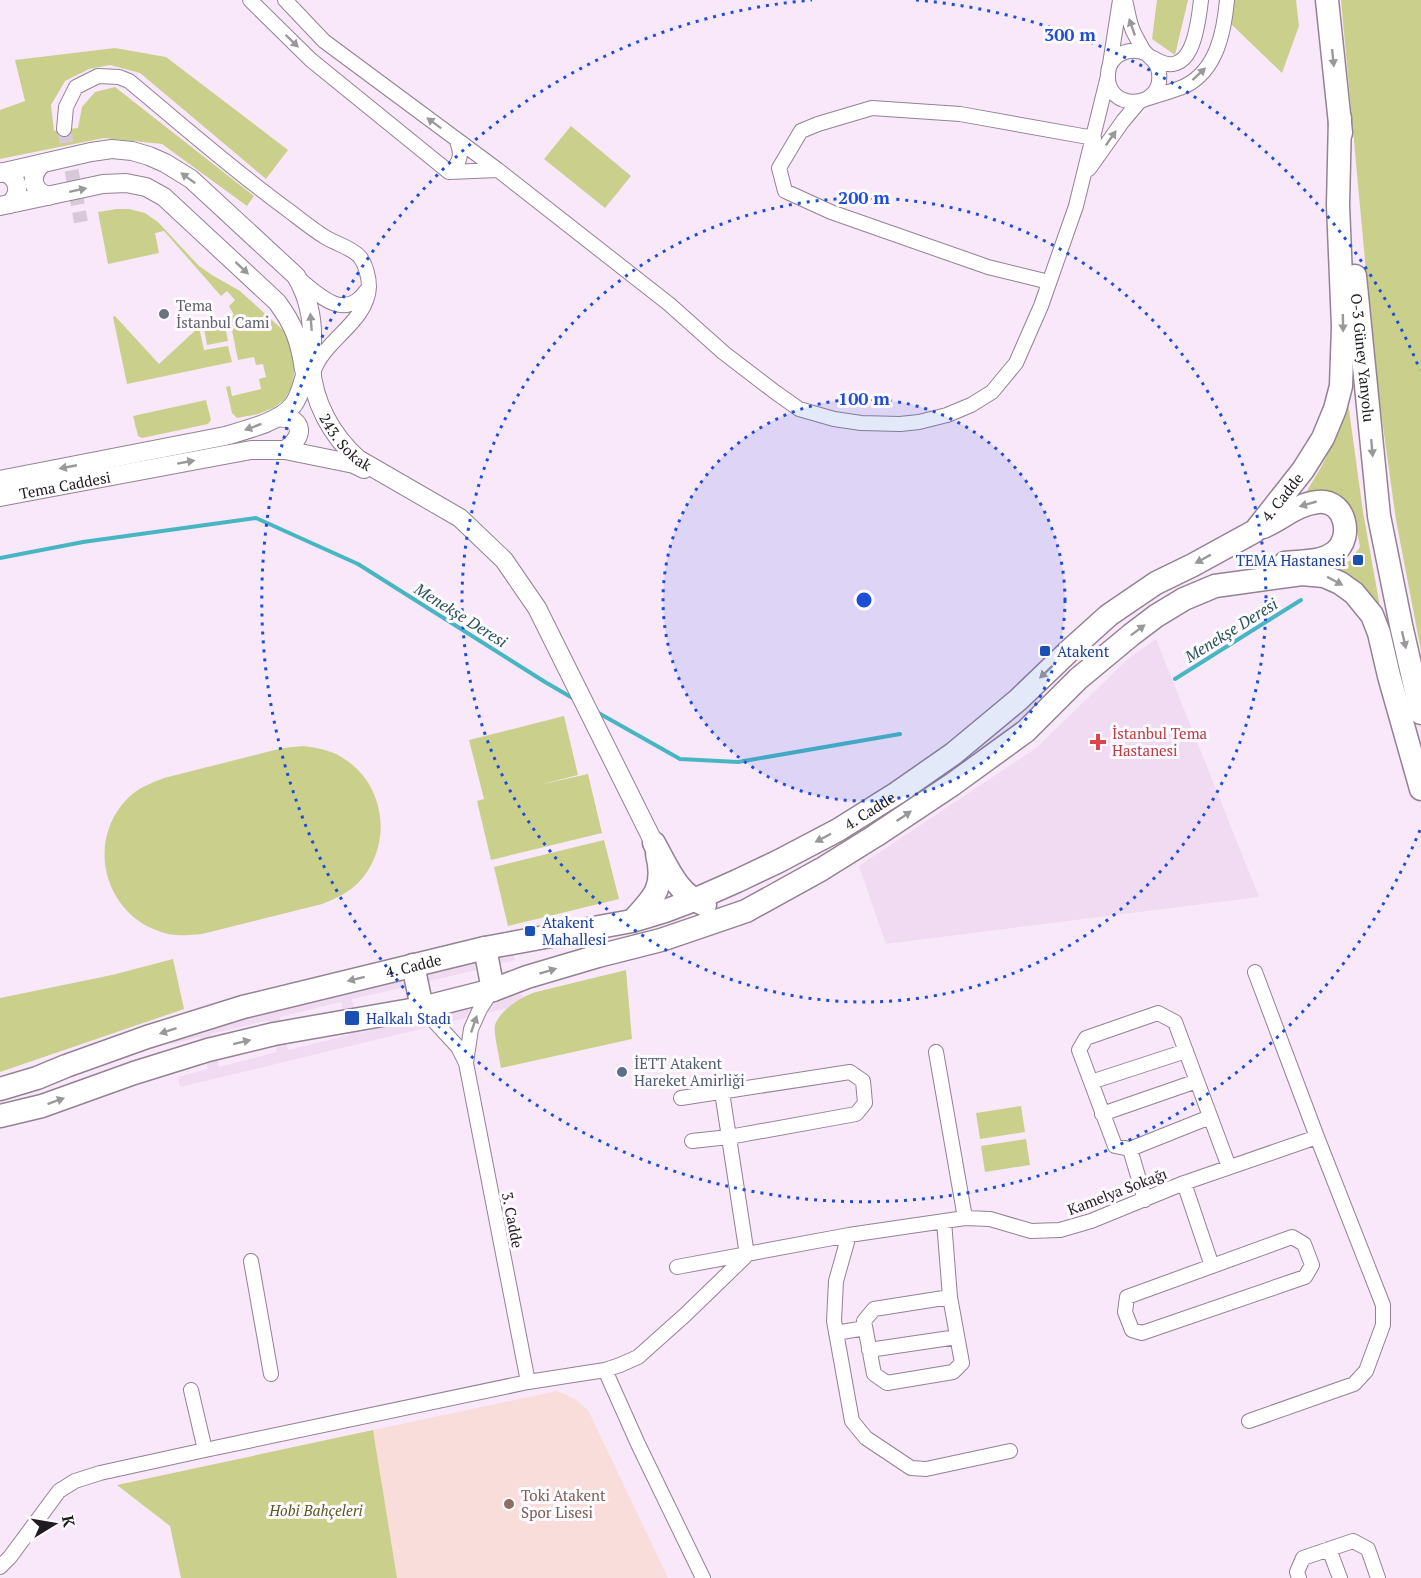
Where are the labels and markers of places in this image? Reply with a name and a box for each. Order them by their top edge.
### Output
place label: Tema İstanbul Cami [176,295,269,332]
marker: Tema İstanbul Cami [157,307,171,321]
place label: TEMA Hastanesi [1236,550,1346,570]
marker: TEMA Hastanesi [1351,553,1365,567]
centre of rings [854,590,874,610]
place label: Atakent [1057,641,1110,661]
marker: Atakent [1038,644,1052,658]
place label: İstanbul Tema Hastanesi [1112,723,1208,760]
marker: İstanbul Tema Hastanesi [1089,733,1107,751]
place label: Atakent Mahallesi [542,912,607,949]
marker: Atakent Mahallesi [523,924,537,938]
place label: Halkalı Stadı [366,1008,451,1028]
marker: Halkalı Stadı [343,1009,361,1027]
place label: İETT Atakent Hareket Amirliği [634,1053,745,1090]
marker: İETT Atakent Hareket Amirliği [615,1065,629,1079]
place label: Toki Atakent Spor Lisesi [521,1485,606,1522]
marker: Toki Atakent Spor Lisesi [502,1497,516,1511]

